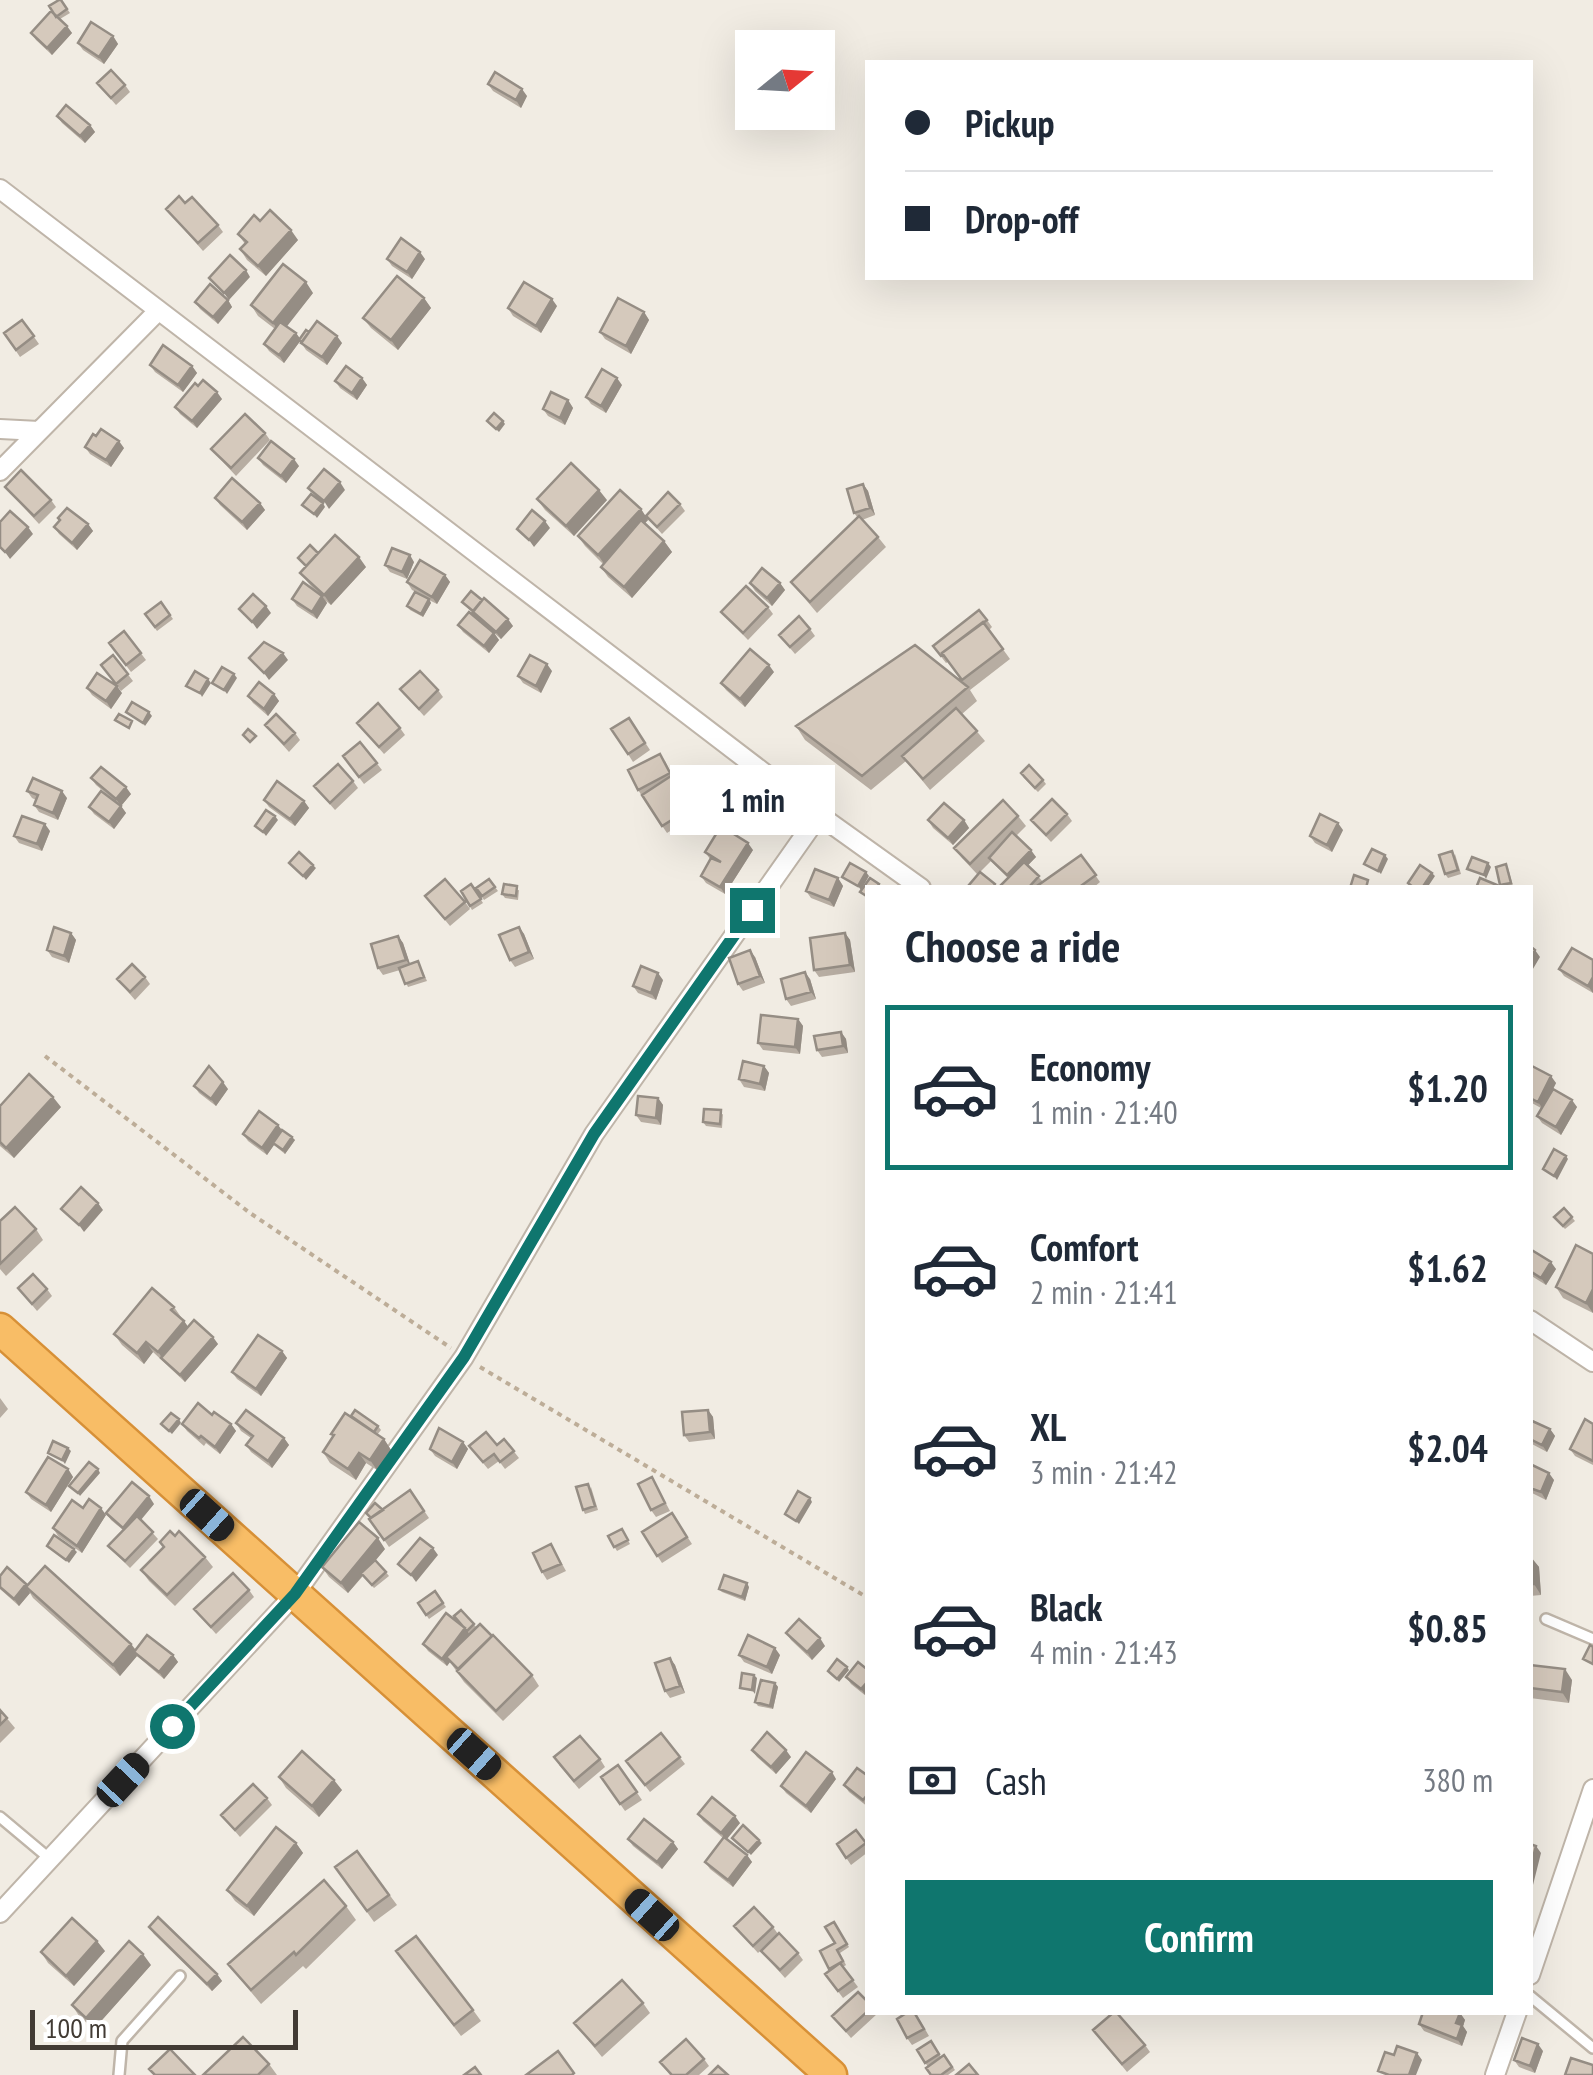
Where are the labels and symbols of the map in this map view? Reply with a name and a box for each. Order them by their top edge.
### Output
north arrow [735,30,835,130]
callout: 1 min [670,765,834,835]
route end [730,888,775,933]
car [175,1484,239,1546]
route start [150,1704,195,1749]
car [442,1723,506,1785]
car [92,1748,154,1812]
car [620,1884,684,1946]
scale bar [30,2005,298,2050]

